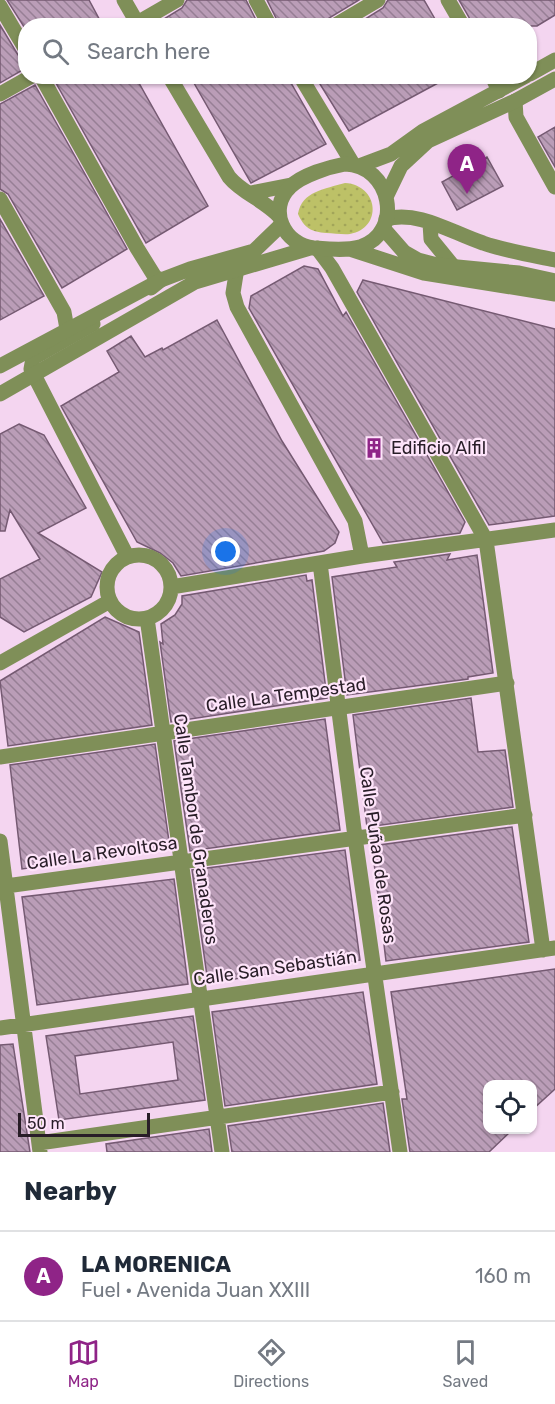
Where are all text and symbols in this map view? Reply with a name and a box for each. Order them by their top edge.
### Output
search box [18,18,537,84]
icon: search [39,35,72,68]
text: Search here [87,38,210,65]
pin: A [448,144,486,194]
building icon: Edificio Alfil [362,436,386,460]
place label: Edificio Alfil [391,437,486,459]
your location [211,537,240,566]
street label: Calle La Tempestad [204,673,368,717]
street label: Calle Tambor de Granaderos [169,712,223,946]
street label: Calle Puñao de Rosas [355,765,401,945]
street label: Calle La Revoltosa [25,832,179,874]
street label: Calle San Sebastián [192,946,358,990]
map controls [483,1080,537,1134]
button: locate [483,1080,537,1134]
scale bar [18,1110,150,1138]
text: 50 m [27,1114,65,1133]
text: Nearby [24,1176,117,1207]
text: LA MORENICA [81,1251,231,1278]
text: A [36,1264,51,1288]
text: 160 m [475,1264,531,1288]
text: Fuel · Avenida Juan XXIII [81,1278,310,1302]
tab: Map [67,1336,100,1391]
tab: Directions [233,1336,309,1391]
tab: Saved [443,1336,488,1391]

